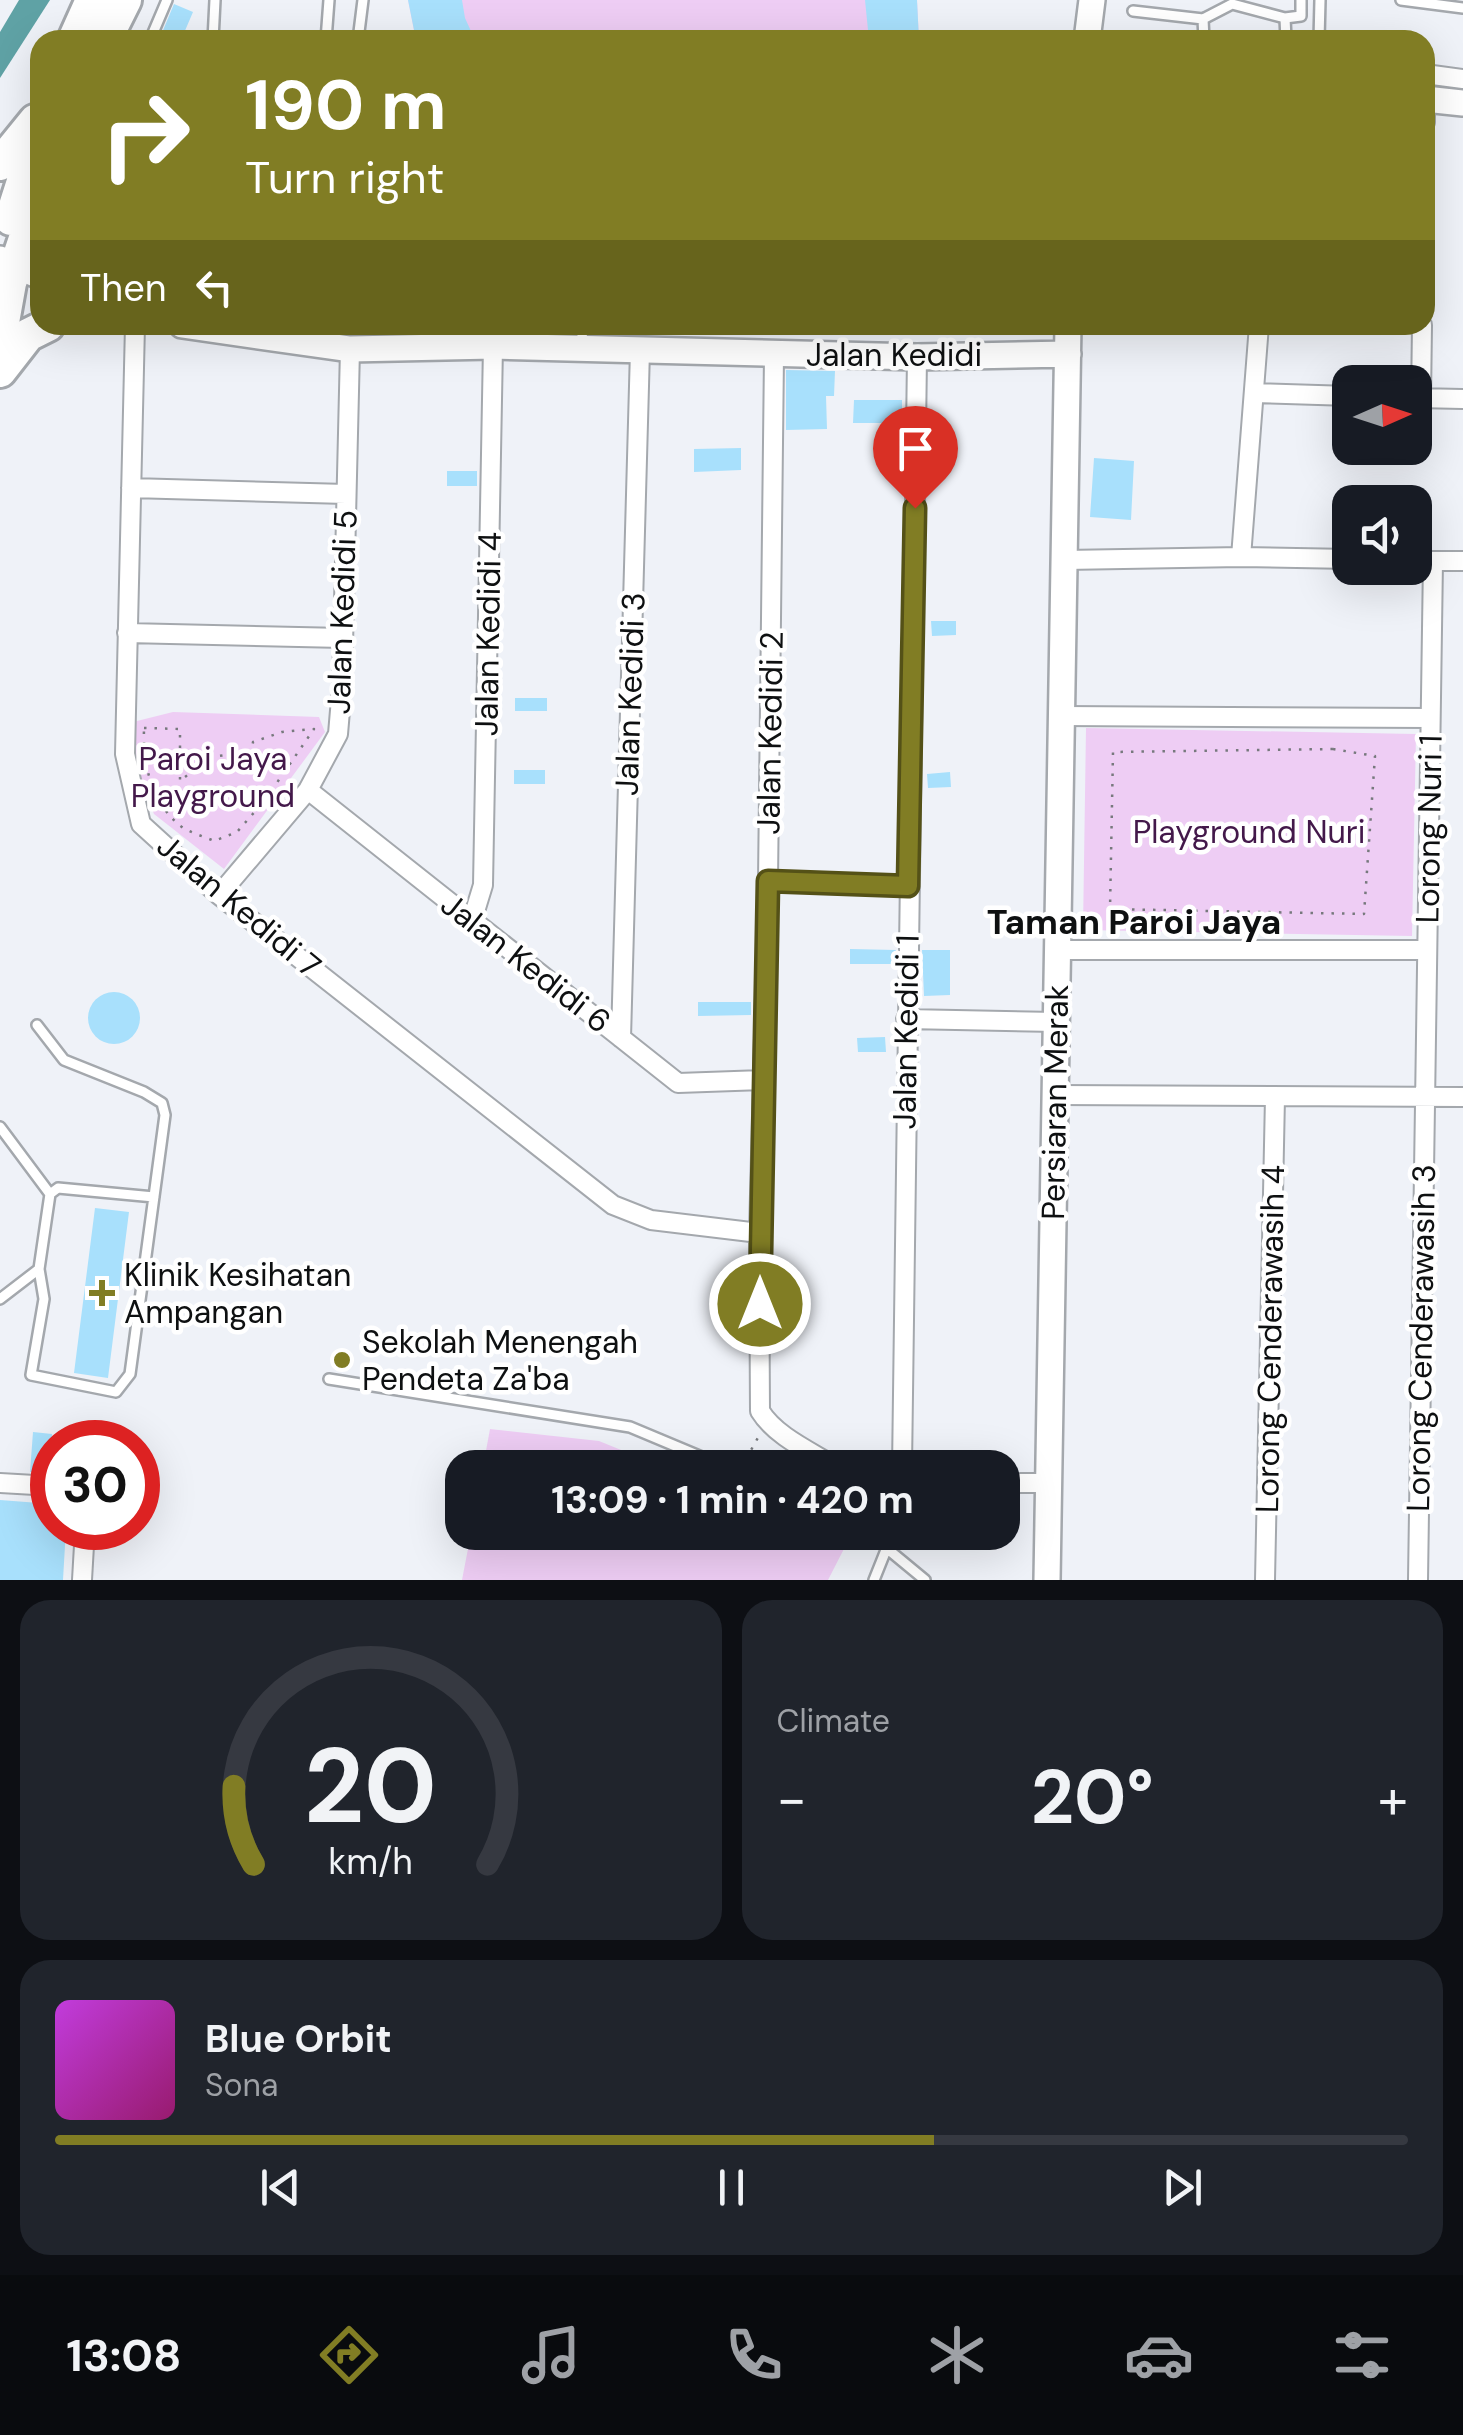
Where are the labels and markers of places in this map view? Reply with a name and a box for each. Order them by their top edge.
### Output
pin [873,406,958,509]
place label: Klinik Kesihatan Ampangan [124,1254,351,1333]
marker: Klinik Kesihatan Ampangan [89,1280,115,1306]
place label: Sekolah Menengah Pendeta Za'ba [362,1321,638,1400]
marker: Sekolah Menengah Pendeta Za'ba [331,1349,353,1371]

